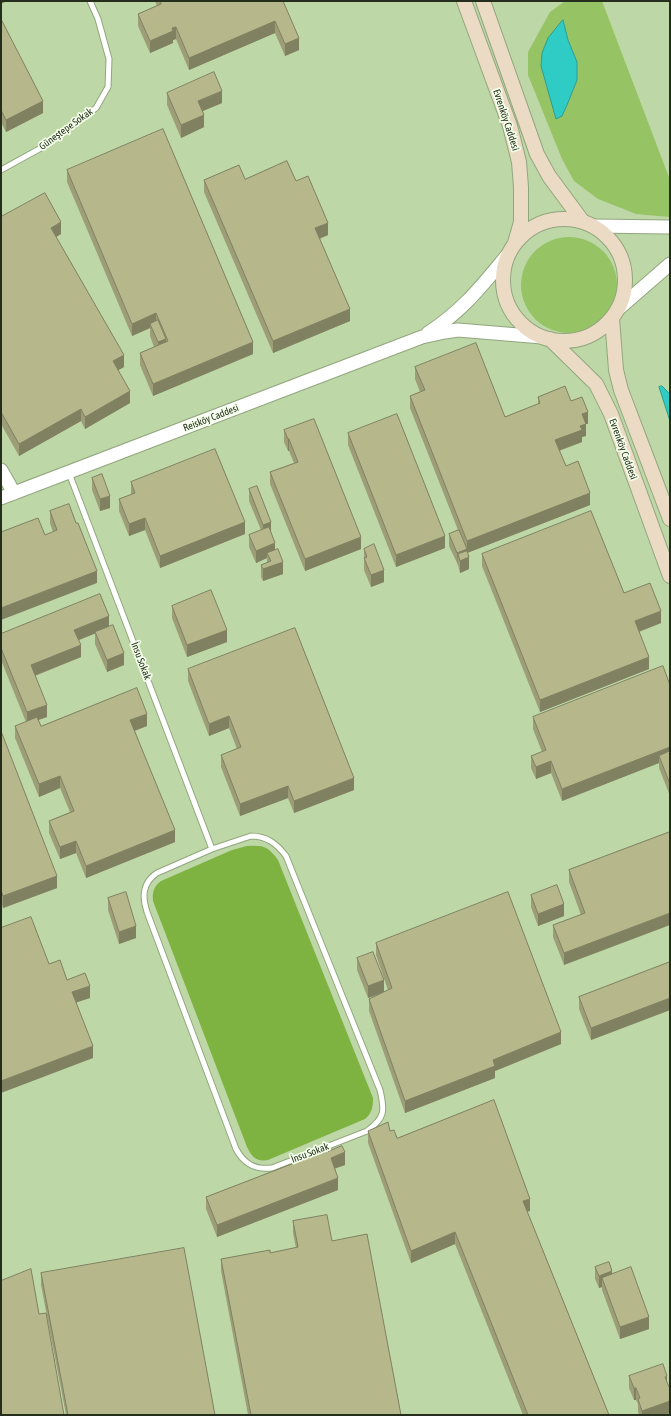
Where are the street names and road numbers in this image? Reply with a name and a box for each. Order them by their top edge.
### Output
street label: Evrenköy Caddesi [490,88,522,152]
street label: Güneştepe Sokak [37,106,95,152]
street label: Reisköy Caddesi [181,402,241,434]
street label: Evrenköy Caddesi [606,417,640,481]
street label: İnsu Sokak [128,640,154,682]
street label: İnsu Sokak [289,1140,331,1166]

